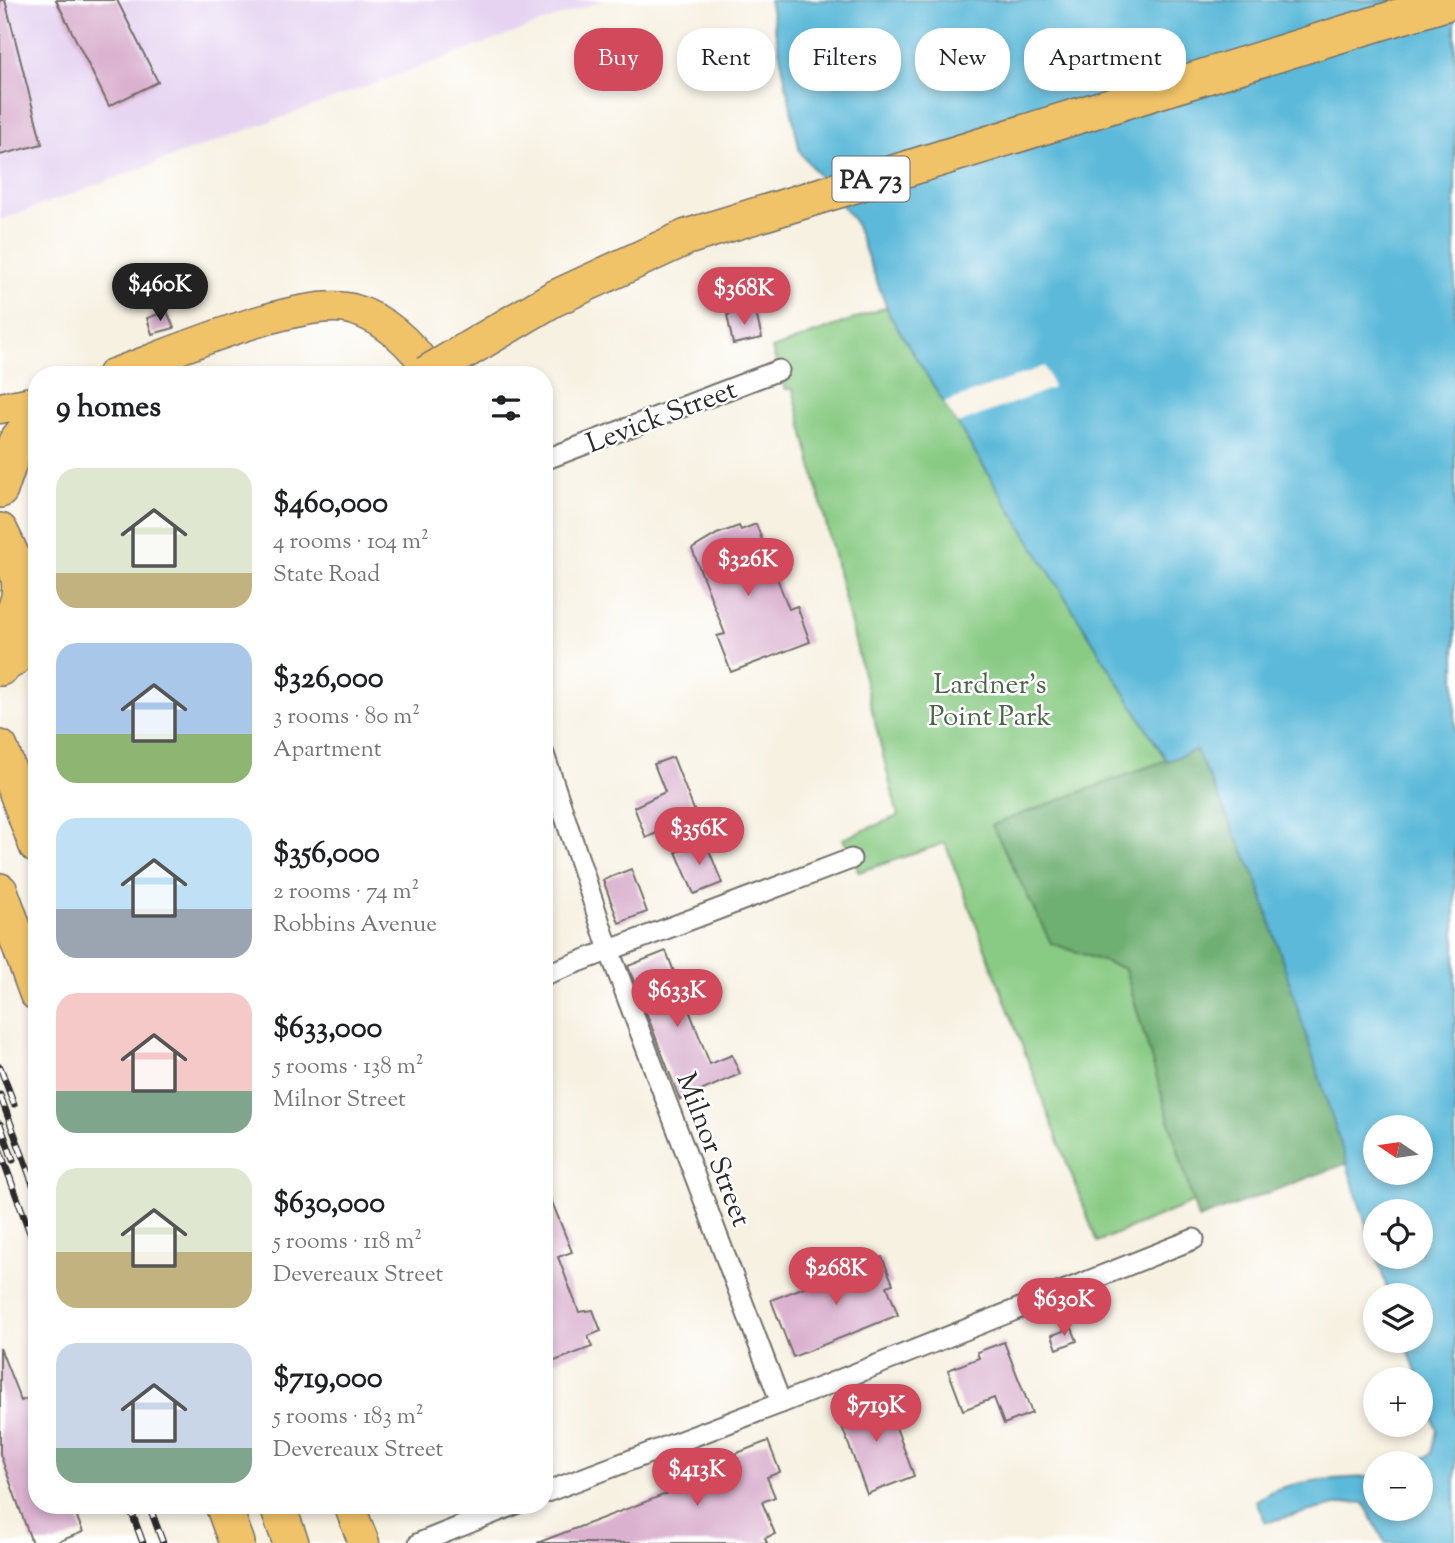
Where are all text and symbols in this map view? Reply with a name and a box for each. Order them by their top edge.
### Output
chip: Buy [574,28,663,91]
chip: Rent [677,28,775,91]
chip: Filters [789,28,901,91]
chip: New [915,28,1010,91]
chip: Apartment [1024,28,1186,91]
road number: PA 73 [832,156,910,202]
pin: $460K [111,264,209,323]
pin: $368K [695,268,793,327]
text: $460K [128,269,192,302]
text: $368K [714,273,774,306]
street label: Levick Street [581,371,743,465]
text: 9 homes [56,387,161,430]
icon: filters [487,389,525,427]
text: $460,000 [273,483,388,526]
icon: home [112,496,196,580]
text: 4 rooms · 104 m² [273,526,429,559]
pin: $326K [699,538,797,598]
text: $326K [718,544,778,577]
text: State Road [273,559,380,592]
text: $326,000 [273,658,384,701]
park label: Lardner's Point Park [928,666,1052,738]
icon: home [112,671,196,755]
text: 3 rooms · 80 m² [273,701,420,734]
text: Apartment [273,734,382,767]
pin: $356K [650,808,748,867]
text: $356K [670,813,728,846]
text: $356,000 [273,833,380,876]
icon: home [112,846,196,930]
text: 2 rooms · 74 m² [273,876,419,909]
text: Robbins Avenue [273,909,437,942]
pin: $633K [628,970,726,1029]
text: $633K [648,975,706,1008]
text: $633,000 [273,1008,382,1051]
icon: home [112,1021,196,1105]
text: 5 rooms · 138 m² [273,1051,424,1084]
street label: Milnor Street [665,1067,760,1233]
text: Milnor Street [273,1084,406,1117]
north arrow [1363,1115,1433,1185]
map controls [1363,1115,1433,1521]
text: $630,000 [273,1183,385,1226]
icon: home [112,1196,196,1280]
button: locate [1363,1199,1433,1269]
text: 5 rooms · 118 m² [273,1226,422,1259]
pin: $268K [787,1248,885,1307]
text: $268K [805,1253,867,1286]
text: Devereaux Street [273,1259,443,1292]
pin: $630K [1015,1278,1113,1338]
button: layers [1363,1283,1433,1353]
text: $630K [1033,1284,1095,1317]
text: $719,000 [273,1358,383,1401]
button: + [1363,1367,1433,1437]
icon: home [112,1371,196,1455]
pin: $719K [827,1384,925,1444]
text: $719K [846,1390,906,1423]
text: 5 rooms · 183 m² [273,1401,424,1434]
text: Devereaux Street [273,1434,443,1467]
pin: $413K [648,1448,746,1508]
button: − [1363,1451,1433,1521]
text: $413K [668,1454,726,1487]

